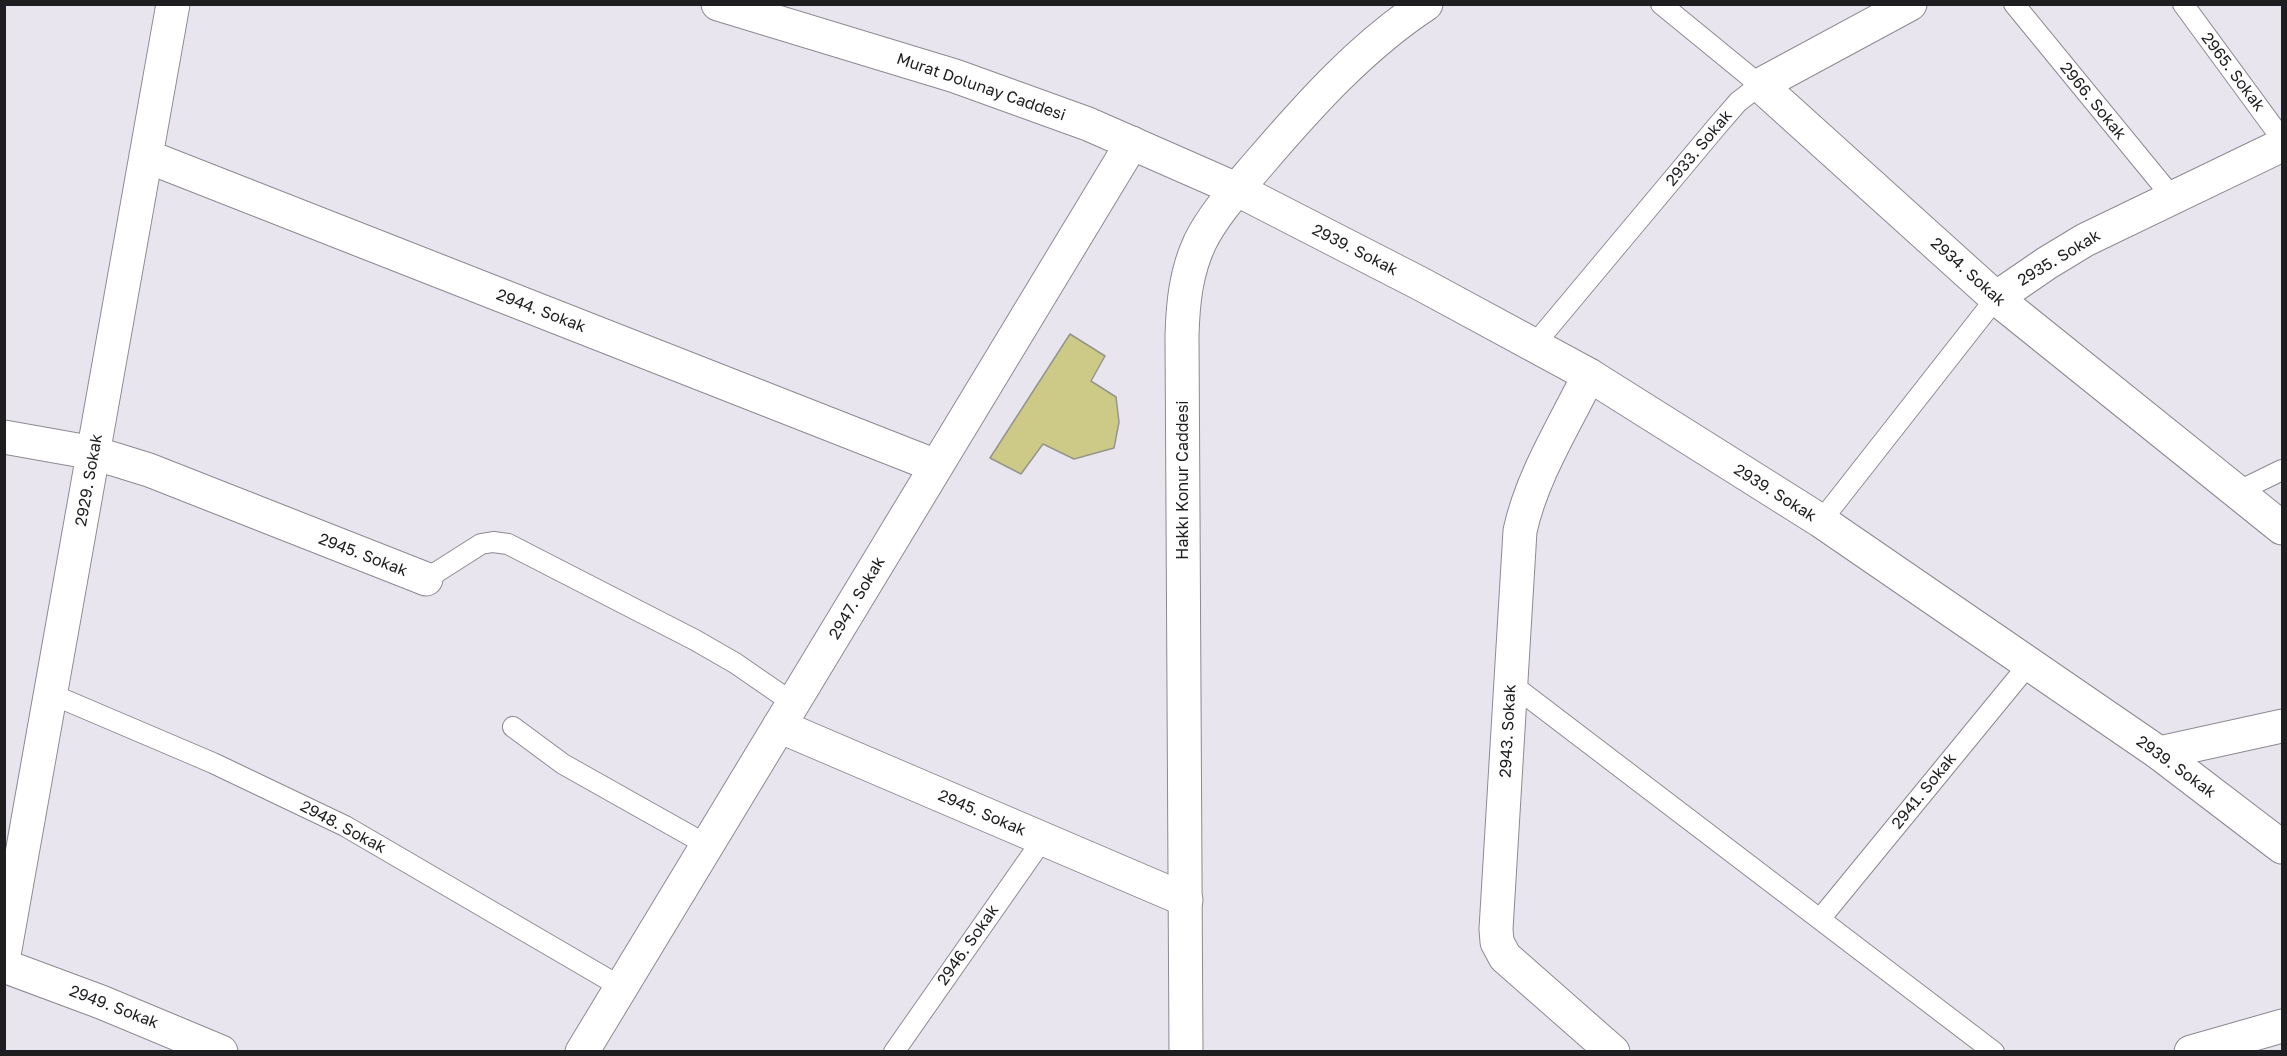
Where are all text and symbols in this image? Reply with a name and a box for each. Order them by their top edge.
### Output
street label: 2965. Sokak [2197,29,2269,115]
street label: Murat Dolunay Caddesi [894,49,1068,125]
street label: 2966. Sokak [2056,58,2130,144]
street label: 2933. Sokak [1662,106,1736,190]
street label: 2939. Sokak [1309,220,1401,280]
street label: 2935. Sokak [2014,226,2104,290]
street label: 2934. Sokak [1927,234,2009,310]
street label: 2944. Sokak [494,285,588,337]
street label: Hakkı Konur Caddesi [1173,400,1193,560]
street label: 2929. Sokak [71,432,107,528]
street label: 2939. Sokak [1730,460,1820,526]
street label: 2945. Sokak [316,529,410,581]
street label: 2947. Sokak [825,553,889,643]
street label: 2943. Sokak [1496,684,1520,778]
street label: 2939. Sokak [2132,732,2220,802]
street label: 2941. Sokak [1888,749,1960,833]
street label: 2945. Sokak [935,786,1029,840]
street label: 2948. Sokak [297,796,389,858]
street label: 2946. Sokak [933,901,1003,989]
street label: 2949. Sokak [67,981,161,1033]

